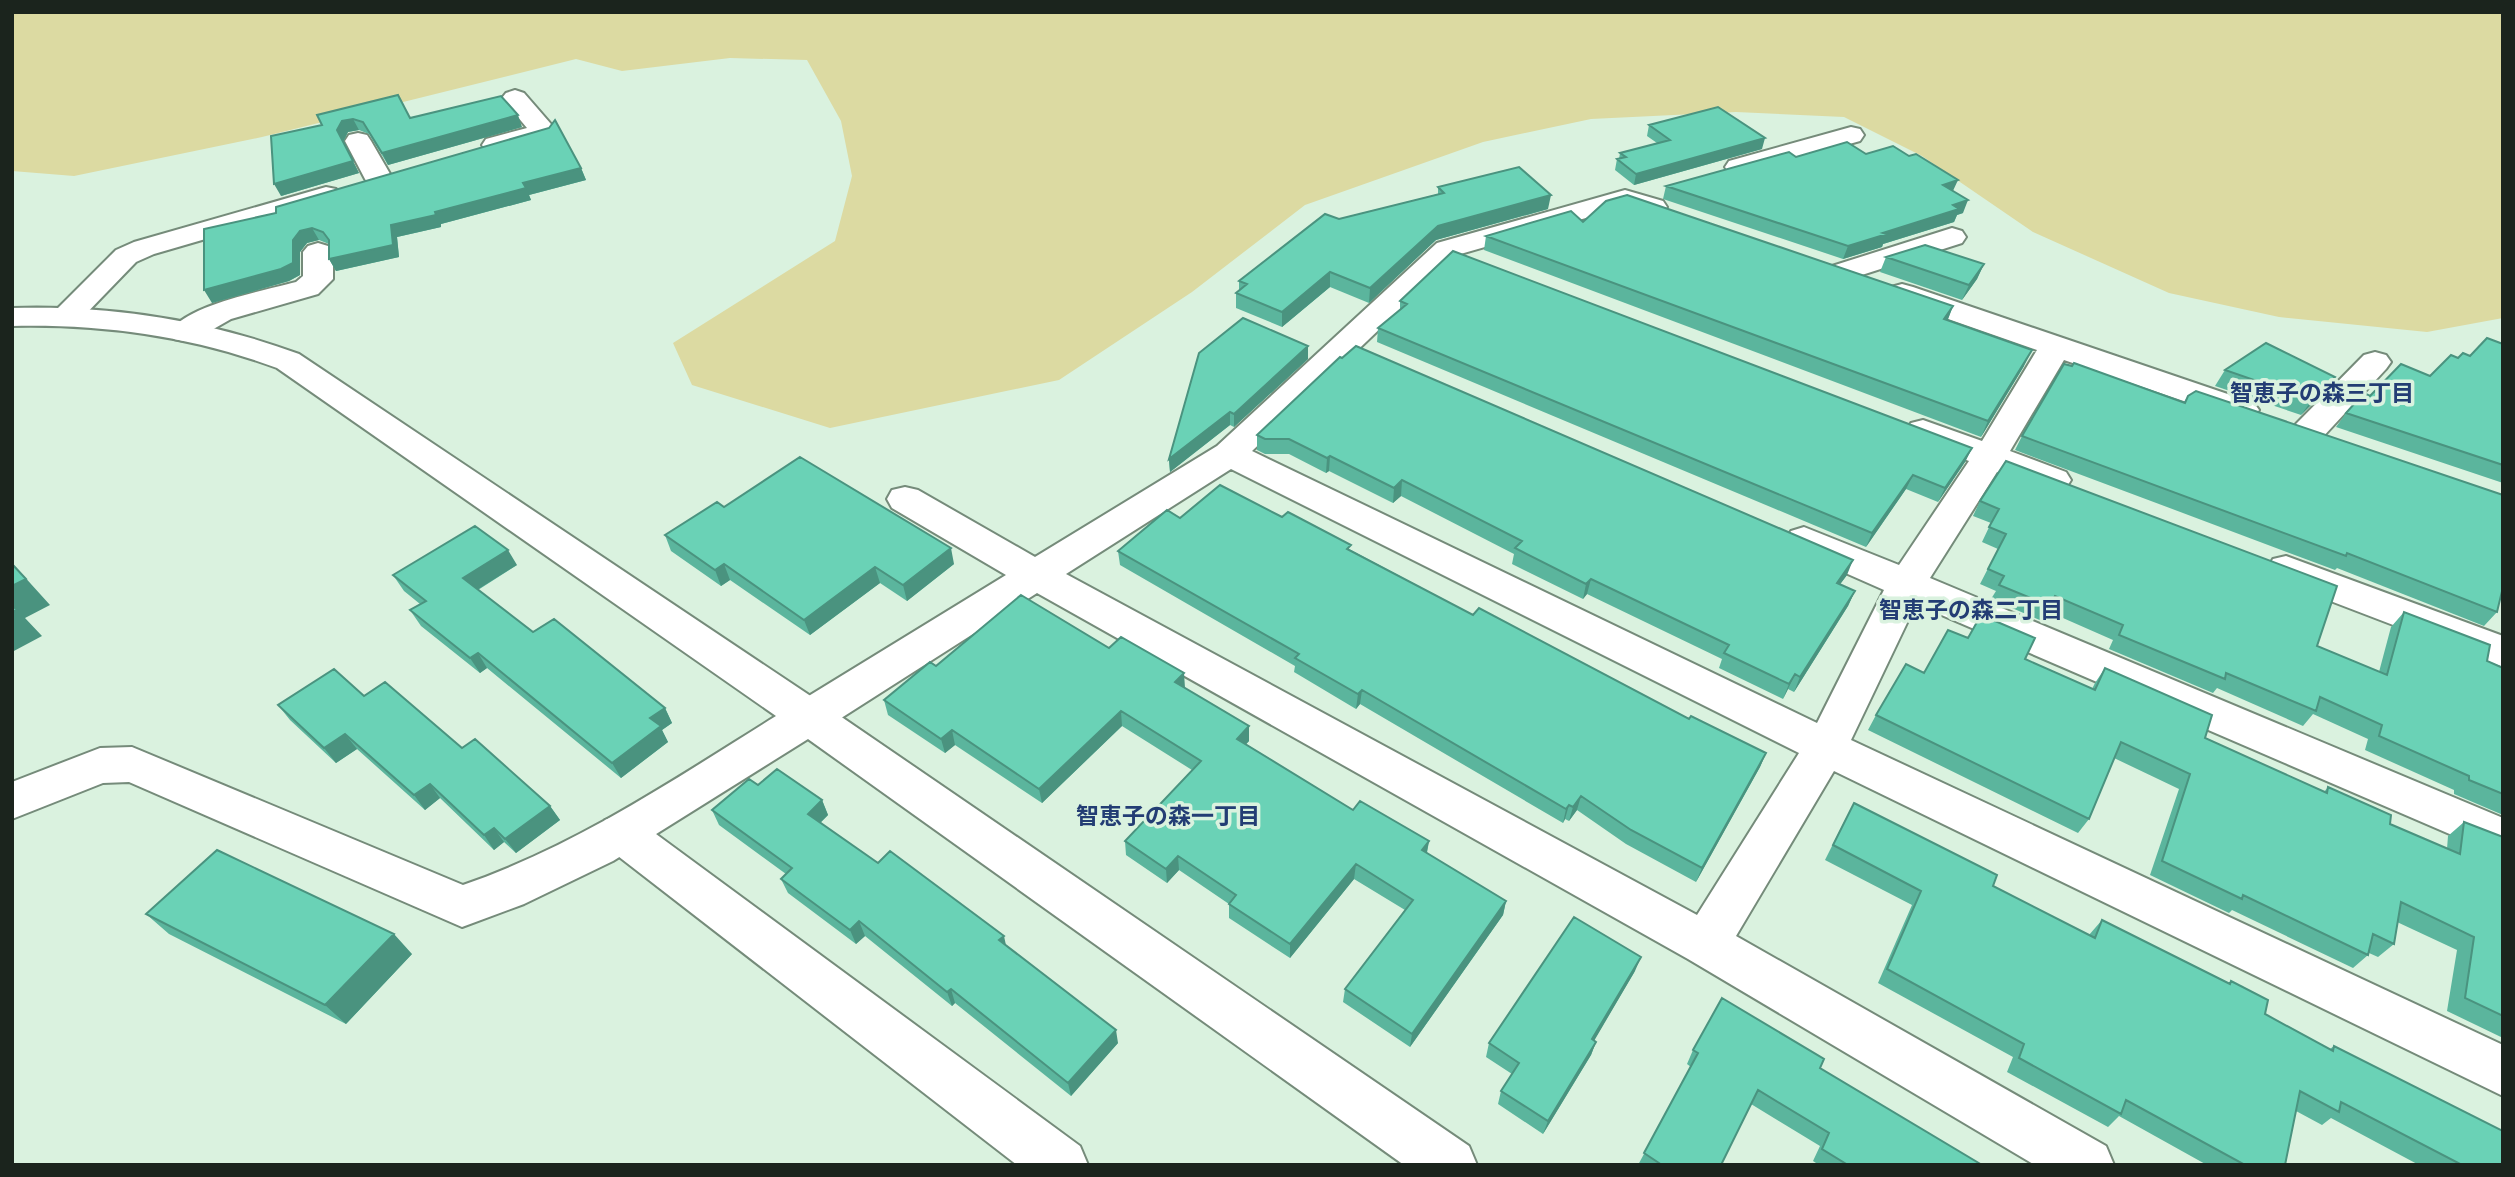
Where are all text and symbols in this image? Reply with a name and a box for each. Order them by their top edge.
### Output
district label: 智恵子の森三丁目 [2230,380,2414,406]
district label: 智恵子の森二丁目 [1879,597,2063,623]
district label: 智恵子の森一丁目 [1076,803,1260,829]

